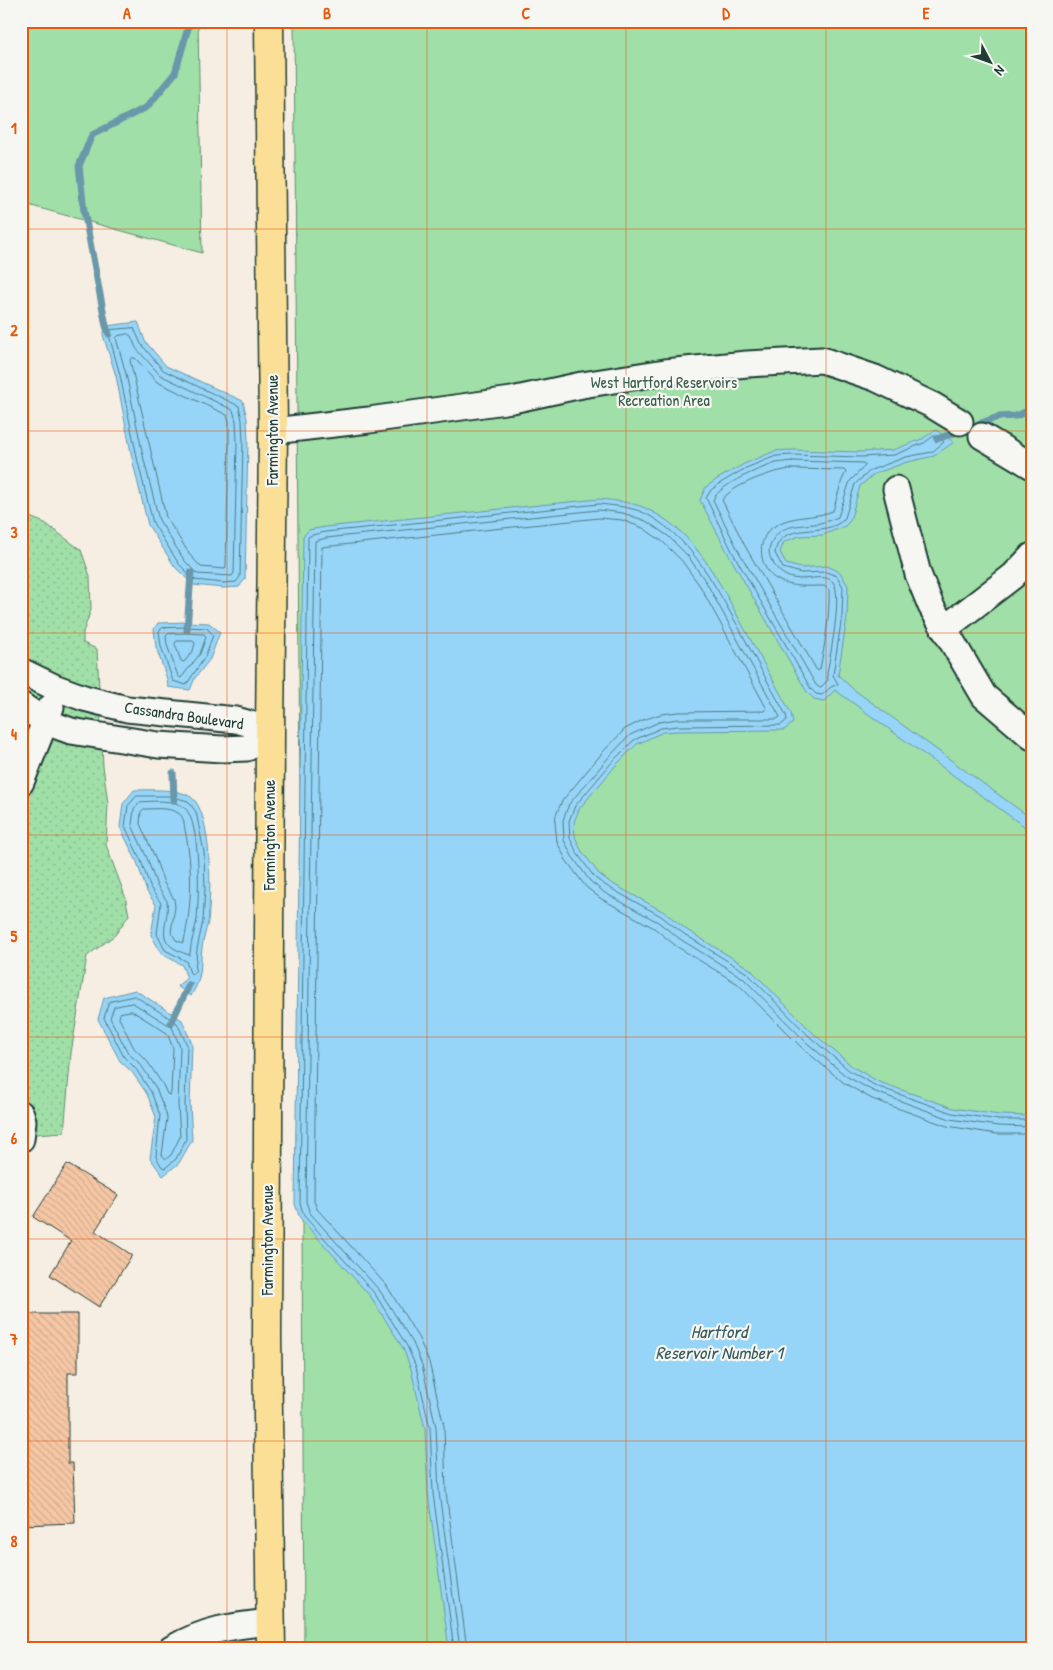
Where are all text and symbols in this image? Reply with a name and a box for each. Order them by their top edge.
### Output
text: A [123,2,131,24]
text: B [323,2,331,24]
text: C [522,2,531,24]
text: D [722,2,730,24]
text: E [922,2,930,24]
north arrow [966,38,1016,88]
text: N [990,62,1010,80]
text: 1 [11,117,17,139]
text: 2 [10,319,18,341]
park label: West Hartford Reservoirs Recreation Area [591,371,737,411]
street label: Farmington Avenue [261,374,283,486]
text: 3 [10,521,18,543]
street label: Cassandra Boulevard [123,696,245,734]
text: 4 [11,723,17,745]
street label: Farmington Avenue [258,779,280,891]
text: 5 [11,925,18,947]
text: 6 [11,1127,18,1149]
street label: Farmington Avenue [256,1184,278,1296]
water label: Hartford Reservoir Number 1 [655,1319,785,1365]
text: 7 [9,1328,18,1350]
text: 8 [11,1530,18,1552]

